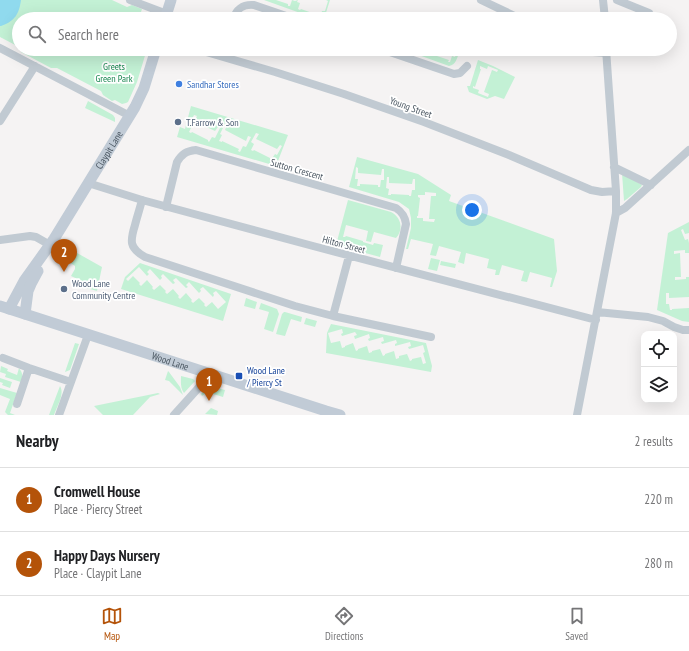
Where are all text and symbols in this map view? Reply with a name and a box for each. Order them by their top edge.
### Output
search box [12,12,677,56]
icon: search [26,23,48,45]
text: Search here [58,25,119,44]
park label: Greets Green Park [95,60,133,85]
place label: Sandhar Stores [187,78,239,91]
marker: Sandhar Stores [174,79,184,89]
street label: Young Street [388,94,434,121]
place label: T.Farrow & Son [186,116,239,129]
marker: T.Farrow & Son [173,117,183,127]
street label: Claypit Lane [92,129,126,172]
street label: Sutton Crescent [269,156,325,183]
your location [462,200,482,220]
street label: Hilton Street [321,233,367,257]
pin: 2 [51,239,77,272]
place label: Wood Lane Community Centre [72,277,135,302]
marker: Wood Lane Community Centre [59,284,69,294]
map controls [641,331,677,403]
button: locate [641,331,677,367]
street label: Wood Lane [150,349,190,373]
place label: Wood Lane / Piercy St [246,364,285,389]
button: layers [641,367,677,403]
pin: 1 [196,368,222,401]
marker: Wood Lane / Piercy St [234,371,244,381]
text: Nearby [16,430,59,452]
text: 2 results [634,433,673,450]
text: Cromwell House [54,482,140,501]
text: 1 [26,491,32,508]
text: 220 m [644,491,673,508]
text: Place · Piercy Street [54,501,142,518]
text: Happy Days Nursery [54,546,160,565]
text: 2 [26,555,32,572]
text: 280 m [644,555,673,572]
text: Place · Claypit Lane [54,565,142,582]
tab: Map [101,605,123,643]
tab: Directions [325,605,363,643]
tab: Saved [565,605,588,643]

